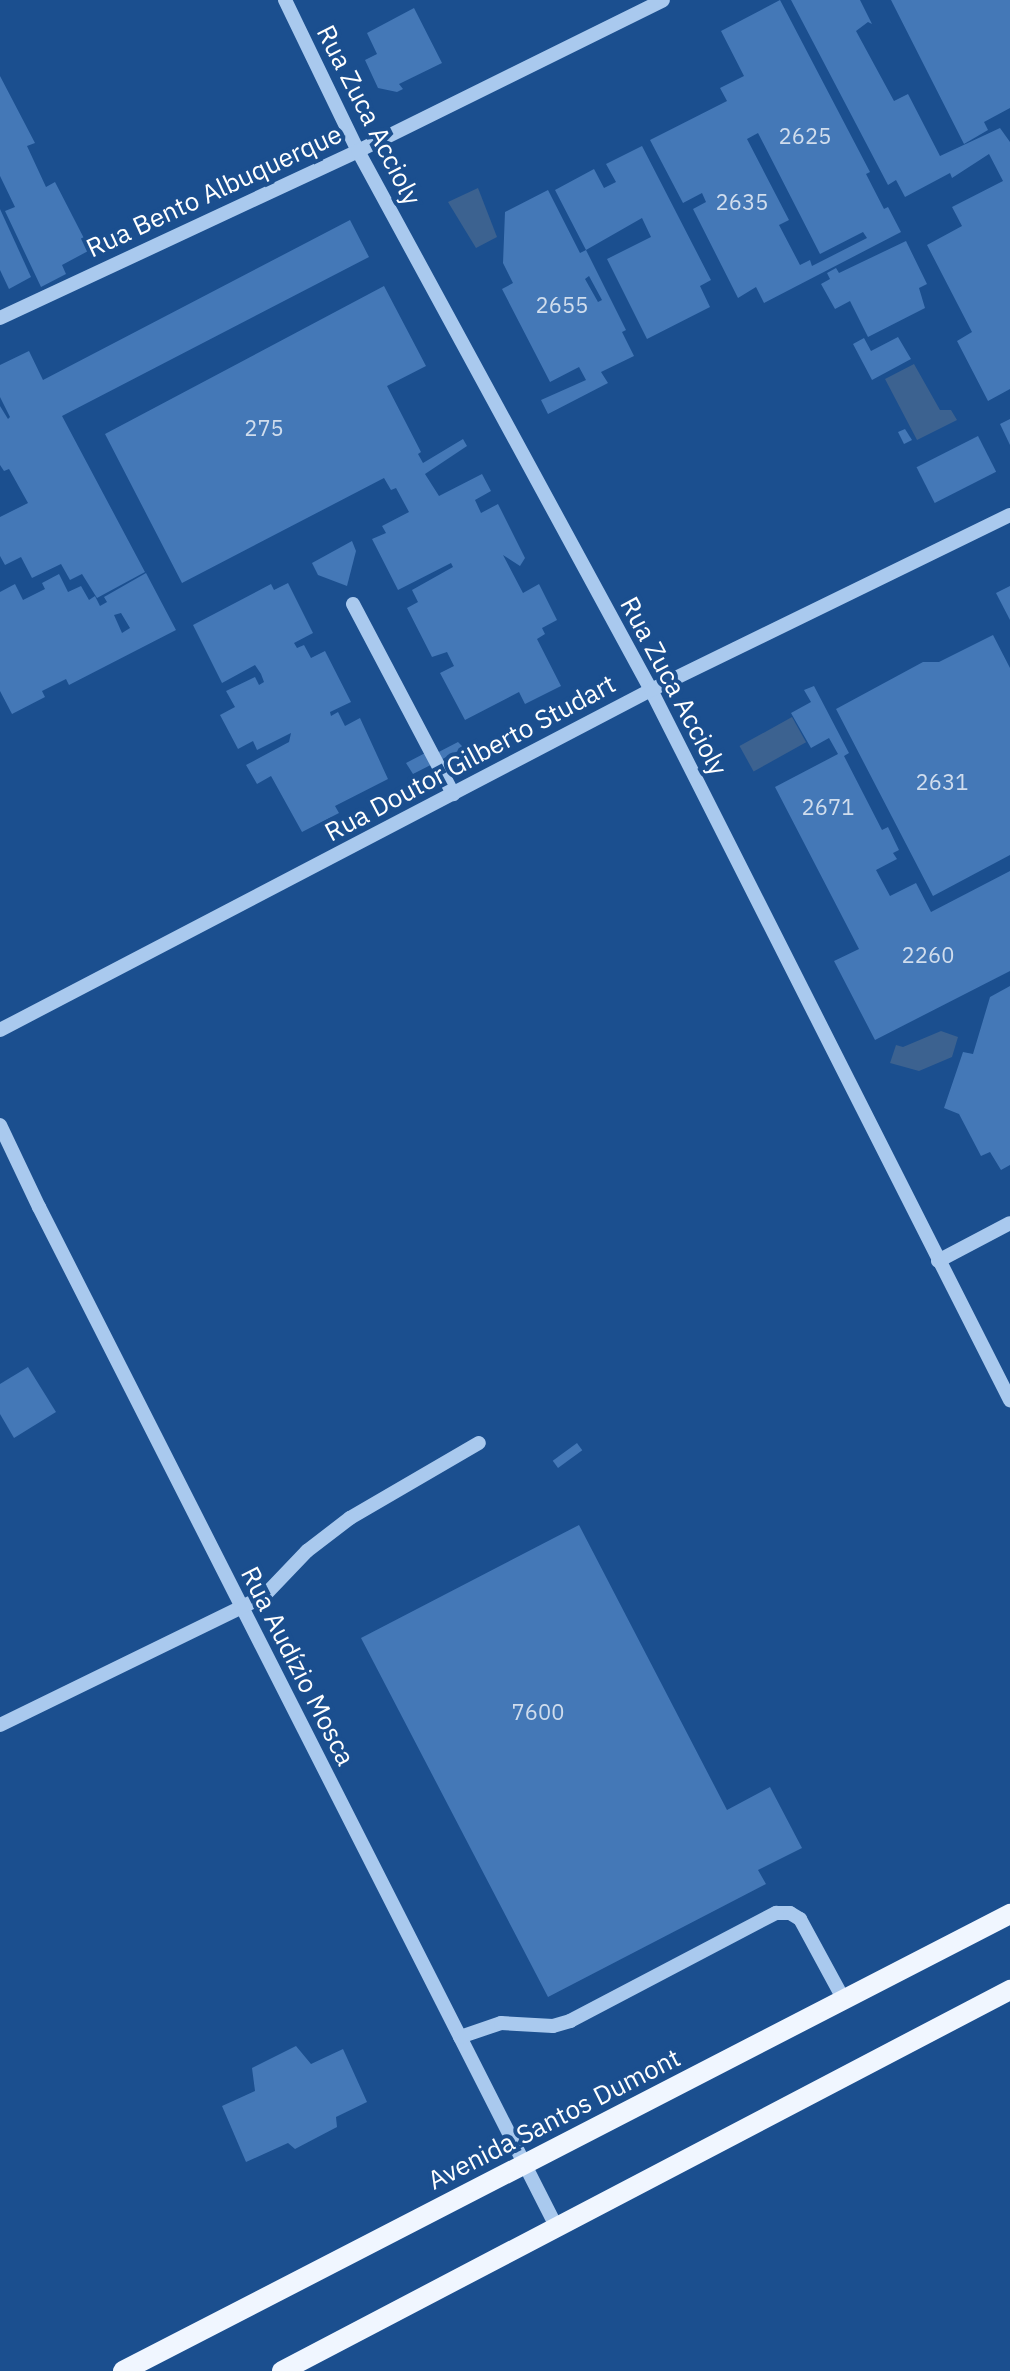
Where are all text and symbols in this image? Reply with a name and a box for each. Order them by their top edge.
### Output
street label: Rua Zuca Accioly [310,20,428,210]
street label: Rua Bento Albuquerque [81,118,347,264]
house number: 2625 [779,123,831,149]
house number: 2635 [716,189,768,215]
house number: 2655 [536,292,588,318]
house number: 275 [244,415,284,441]
street label: Rua Zuca Accioly [614,591,734,781]
street label: Rua Doutor Gilberto Studart [319,668,621,848]
house number: 2631 [916,769,968,795]
house number: 2671 [802,794,854,820]
house number: 2260 [902,942,954,968]
street label: Rua Audízio Mosca [234,1561,362,1771]
house number: 7600 [512,1699,564,1725]
street label: Avenida Santos Dumont [423,2042,685,2196]

